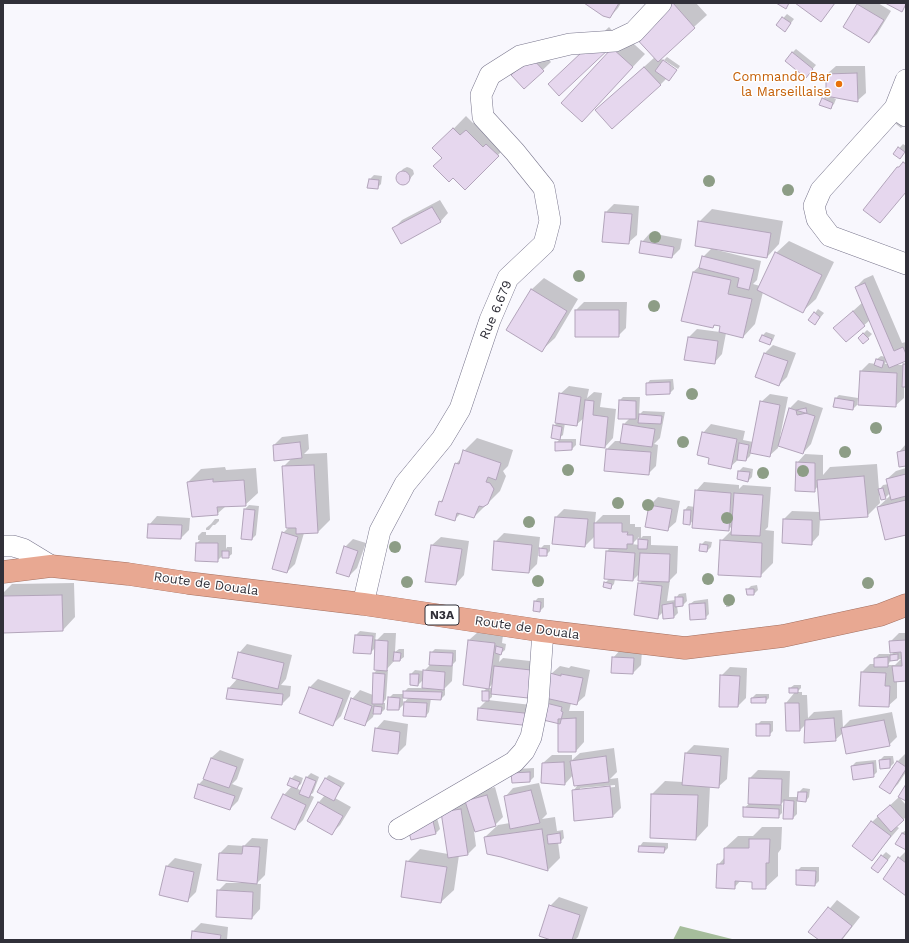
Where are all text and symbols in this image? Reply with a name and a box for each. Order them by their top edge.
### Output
place label: Commando Bar la Marseillaise [733,69,831,100]
marker: Commando Bar la Marseillaise [834,79,844,89]
street label: Rue 6.679 [477,278,515,342]
street label: Route de Douala [153,569,259,599]
road number: N3A [425,605,459,625]
street label: Route de Douala [474,613,580,643]

